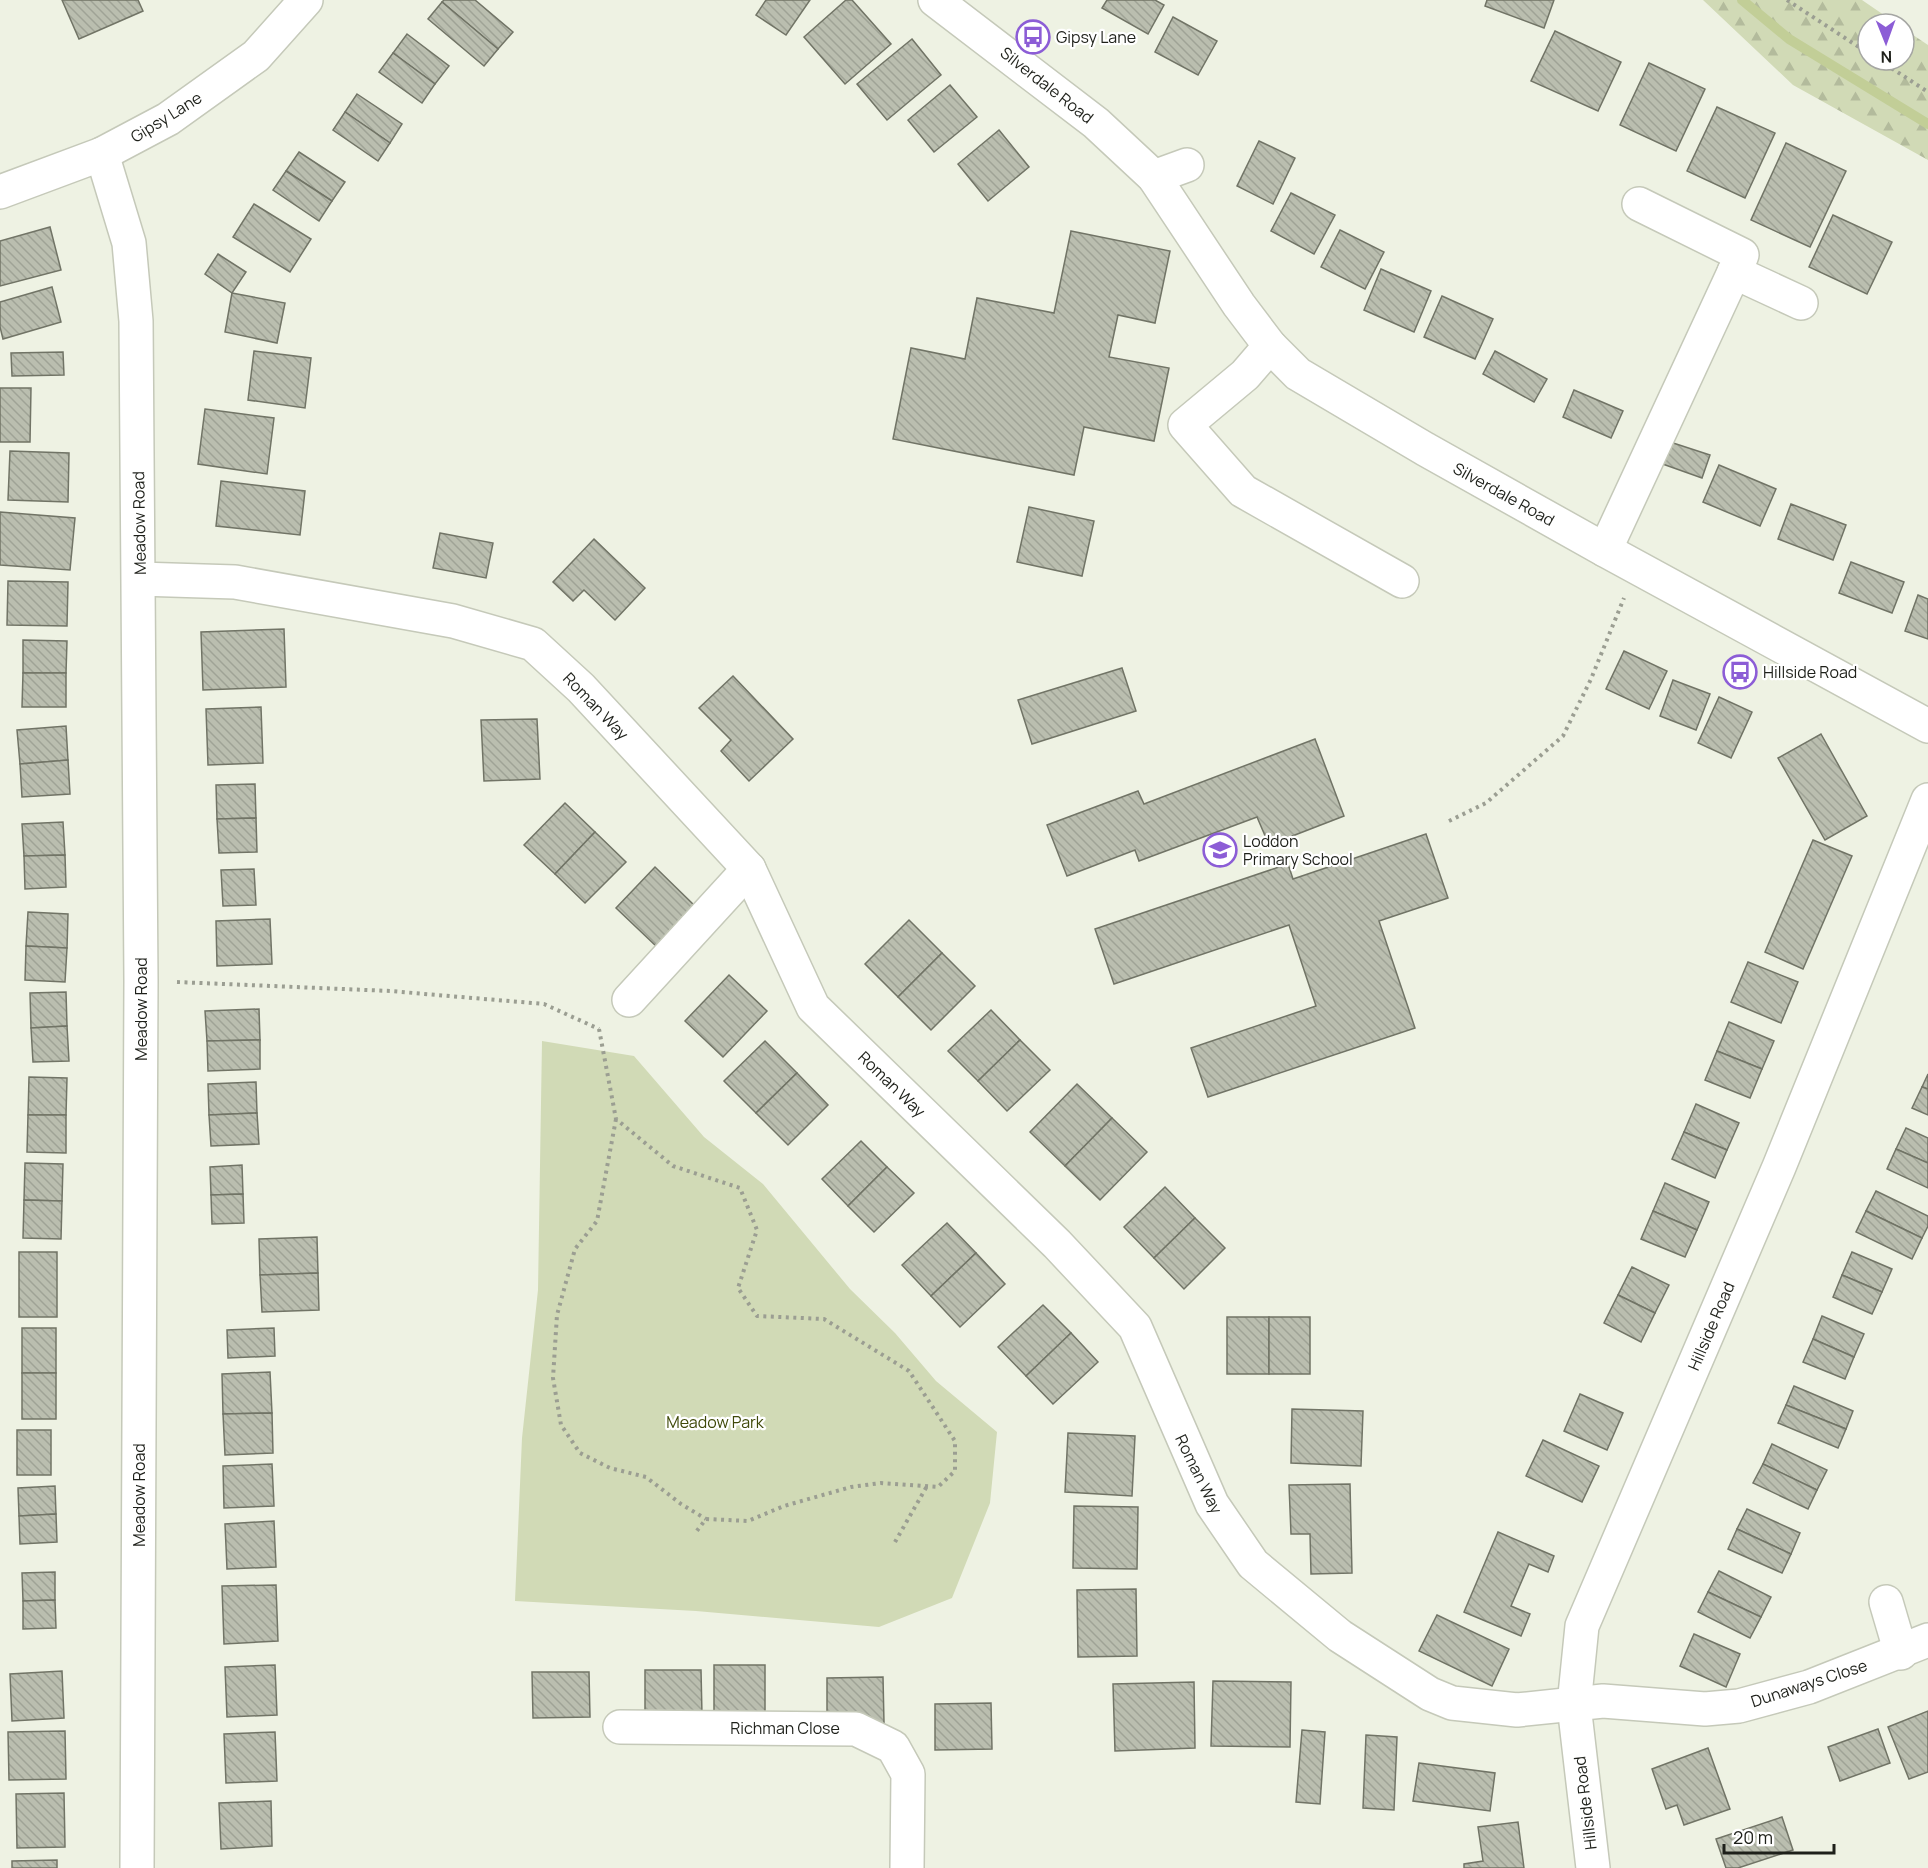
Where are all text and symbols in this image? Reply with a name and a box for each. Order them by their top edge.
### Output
north arrow [1856,12,1916,72]
bus stop icon: Gipsy Lane [1015,19,1051,55]
place label: Gipsy Lane [1056,26,1136,48]
street label: Silverdale Road [996,42,1098,128]
text: N [1880,46,1892,68]
street label: Gipsy Lane [126,86,206,148]
street label: Silverdale Road [1449,457,1559,531]
street label: Meadow Road [127,471,151,575]
bus stop icon: Hillside Road [1722,654,1758,690]
place label: Hillside Road [1763,661,1857,683]
street label: Roman Way [558,667,634,745]
place label: Loddon Primary School [1243,830,1353,870]
school or university icon: Loddon Primary School [1202,832,1238,868]
street label: Meadow Road [130,957,152,1061]
street label: Roman Way [853,1046,931,1122]
street label: Hillside Road [1682,1278,1740,1374]
park label: Meadow Park [666,1411,765,1433]
street label: Roman Way [1170,1431,1228,1518]
street label: Meadow Road [128,1443,150,1547]
street label: Dunaways Close [1748,1654,1870,1712]
street label: Richman Close [730,1717,840,1739]
street label: Hillside Road [1568,1755,1602,1851]
scale bar [1724,1817,1834,1855]
text: 20 m [1733,1825,1773,1849]

